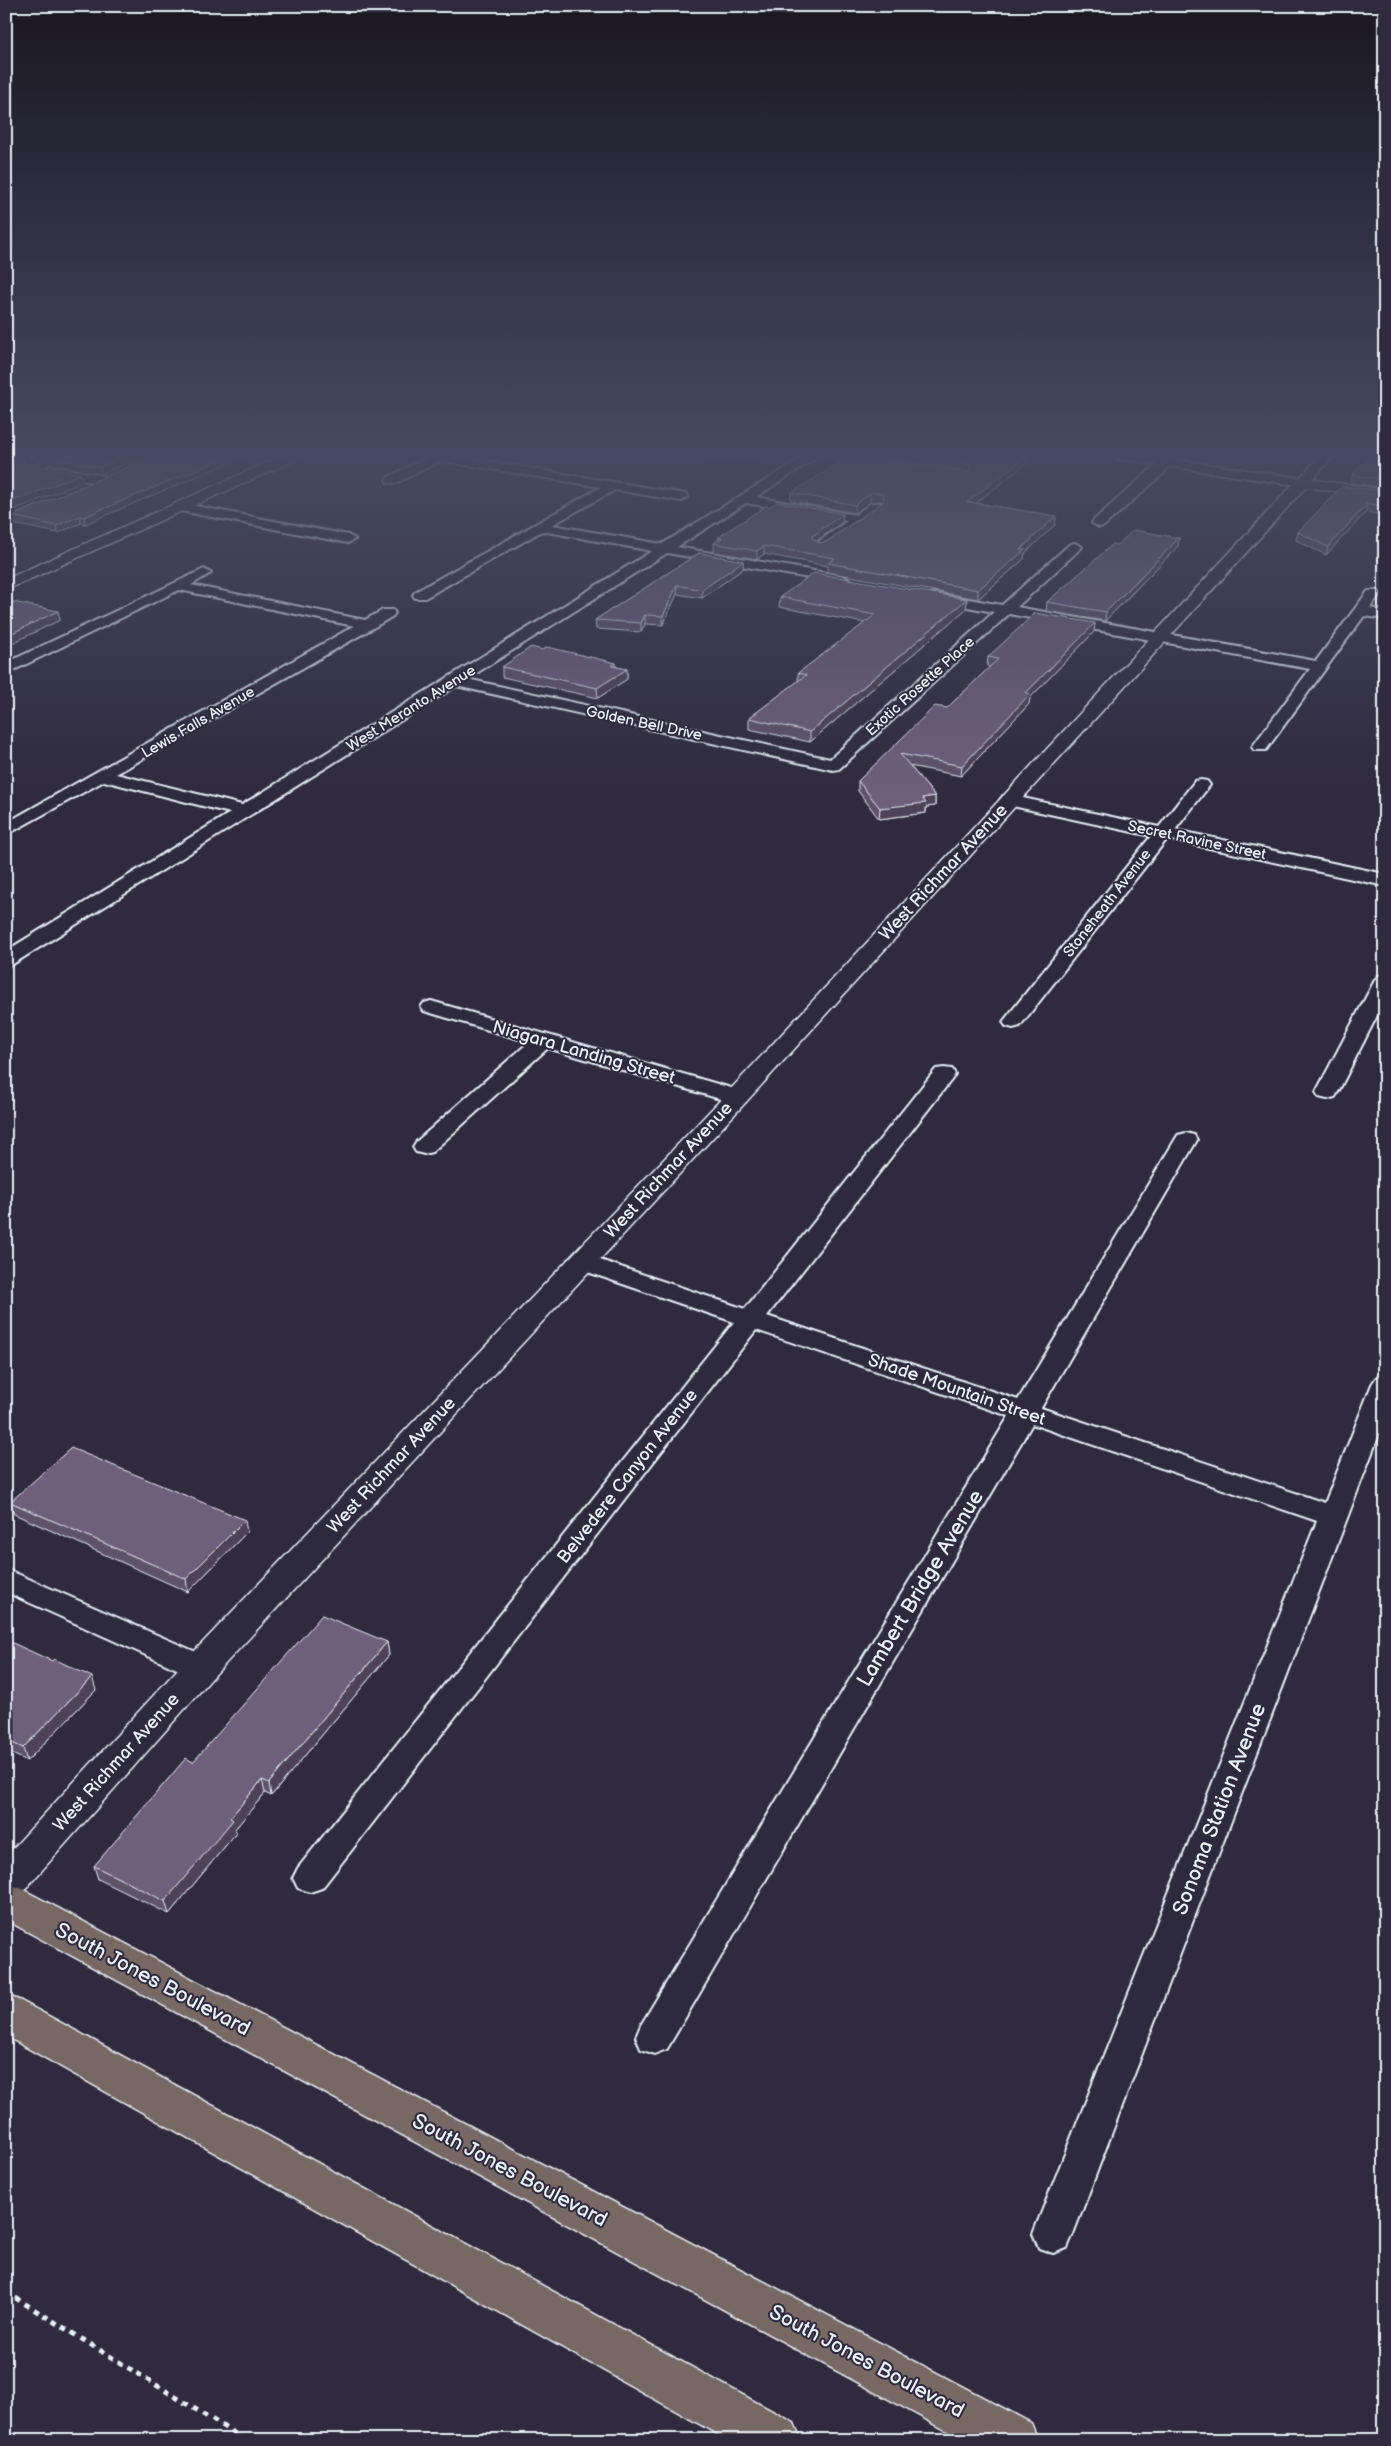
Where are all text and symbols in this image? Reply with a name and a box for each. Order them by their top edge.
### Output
street label: Exotic Rosette Place [862,632,979,740]
street label: West Meranto Avenue [343,661,479,756]
street label: Lewis Falls Avenue [138,682,258,763]
street label: Golden Bell Drive [584,702,704,745]
street label: West Richmar Avenue [875,800,1012,945]
street label: Secret Ravine Street [1126,817,1268,864]
street label: Stoneheath Avenue [1059,845,1156,961]
street label: Niagara Landing Street [490,1016,678,1089]
street label: West Richmar Avenue [600,1098,737,1243]
street label: Shade Mountain Street [865,1349,1049,1430]
street label: Belvedere Canyon Avenue [553,1385,702,1568]
street label: West Richmar Avenue [323,1393,460,1538]
street label: Lambert Bridge Avenue [852,1485,989,1691]
street label: West Richmar Avenue [49,1689,184,1836]
street label: Sonoma Station Avenue [1168,1700,1271,1919]
street label: South Jones Boulevard [51,1917,255,2041]
street label: South Jones Boulevard [408,2108,612,2232]
street label: South Jones Boulevard [765,2299,969,2423]

